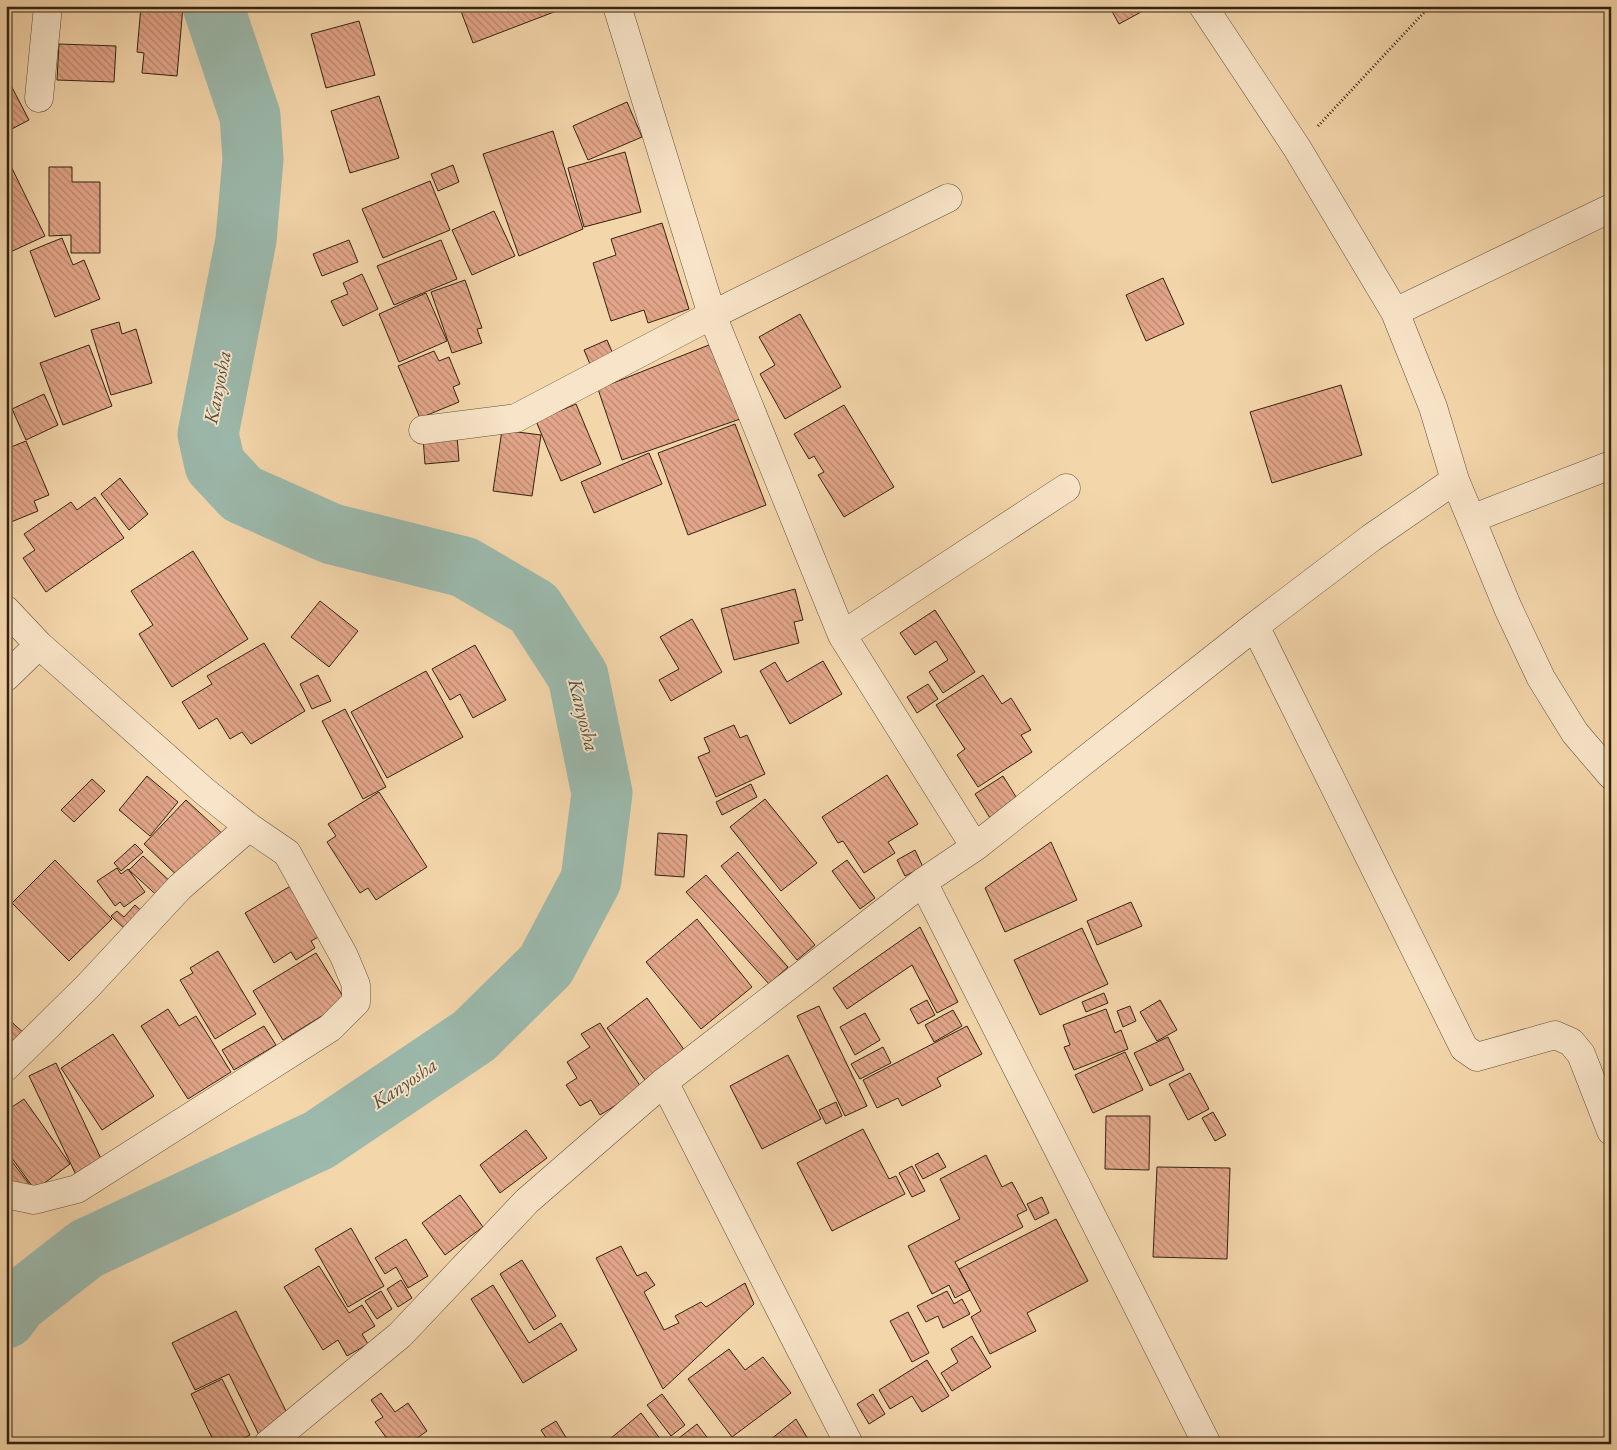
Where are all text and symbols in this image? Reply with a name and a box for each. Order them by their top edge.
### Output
water label: Kanyosha [197,348,237,427]
water label: Kanyosha [562,675,606,754]
water label: Kanyosha [365,1052,442,1115]

